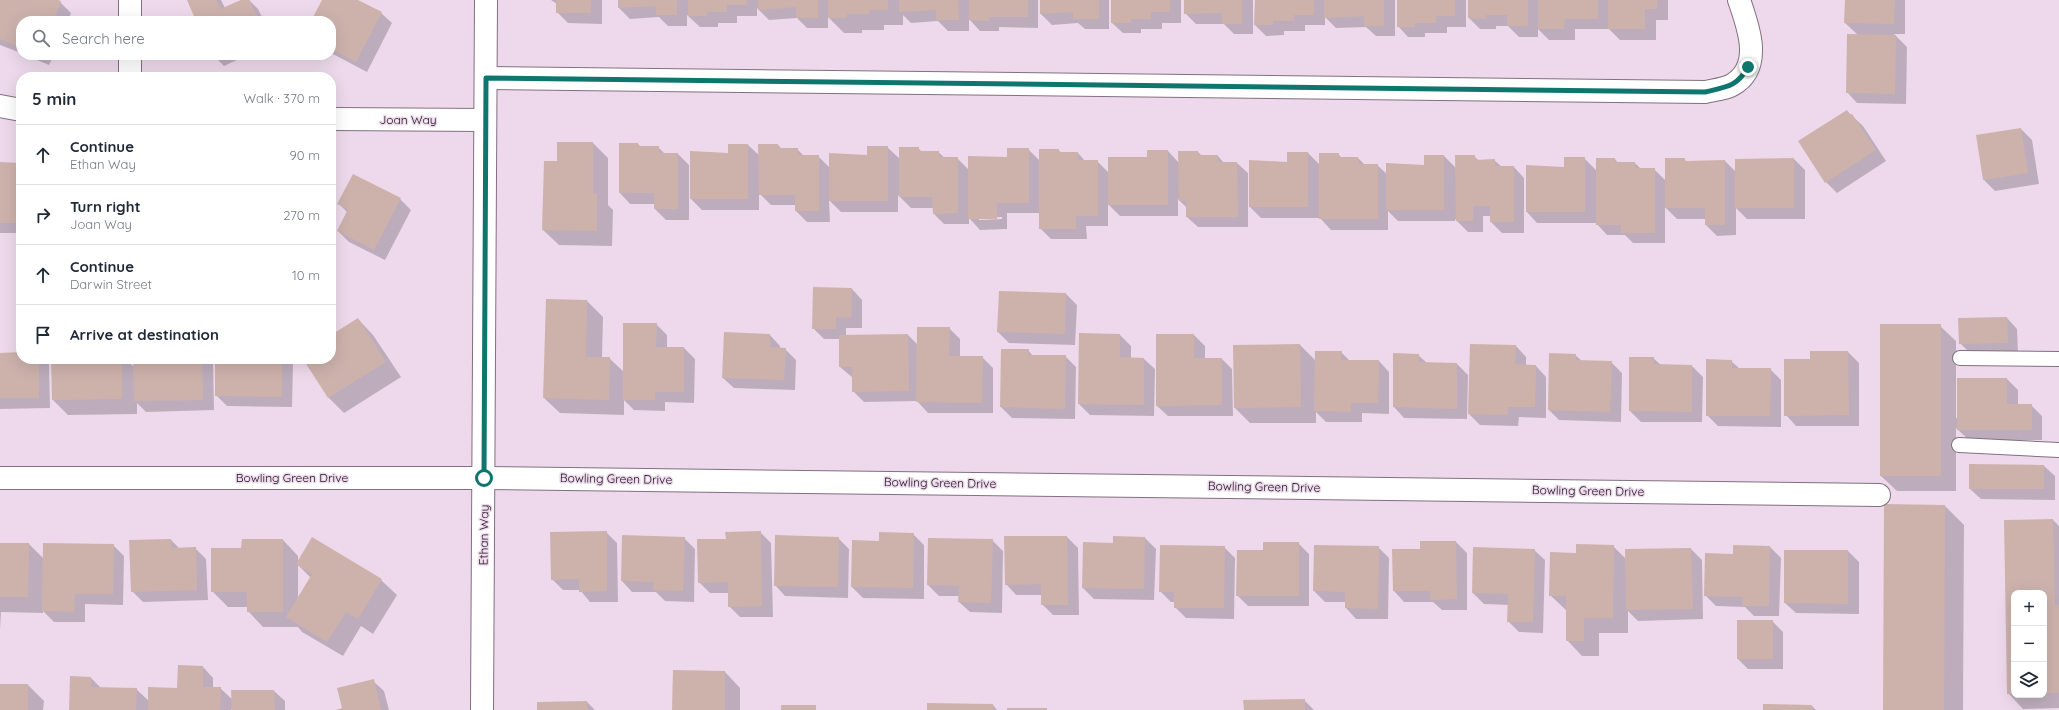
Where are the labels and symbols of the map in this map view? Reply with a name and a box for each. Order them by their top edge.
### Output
route end [1739,58,1757,76]
street label: Joan Way [379,112,437,127]
route start [475,469,493,487]
street label: Bowling Green Drive [236,470,348,485]
street label: Bowling Green Drive [560,470,673,487]
street label: Bowling Green Drive [884,474,997,491]
street label: Bowling Green Drive [1208,478,1321,495]
street label: Bowling Green Drive [1532,482,1645,499]
street label: Ethan Way [475,504,492,566]

